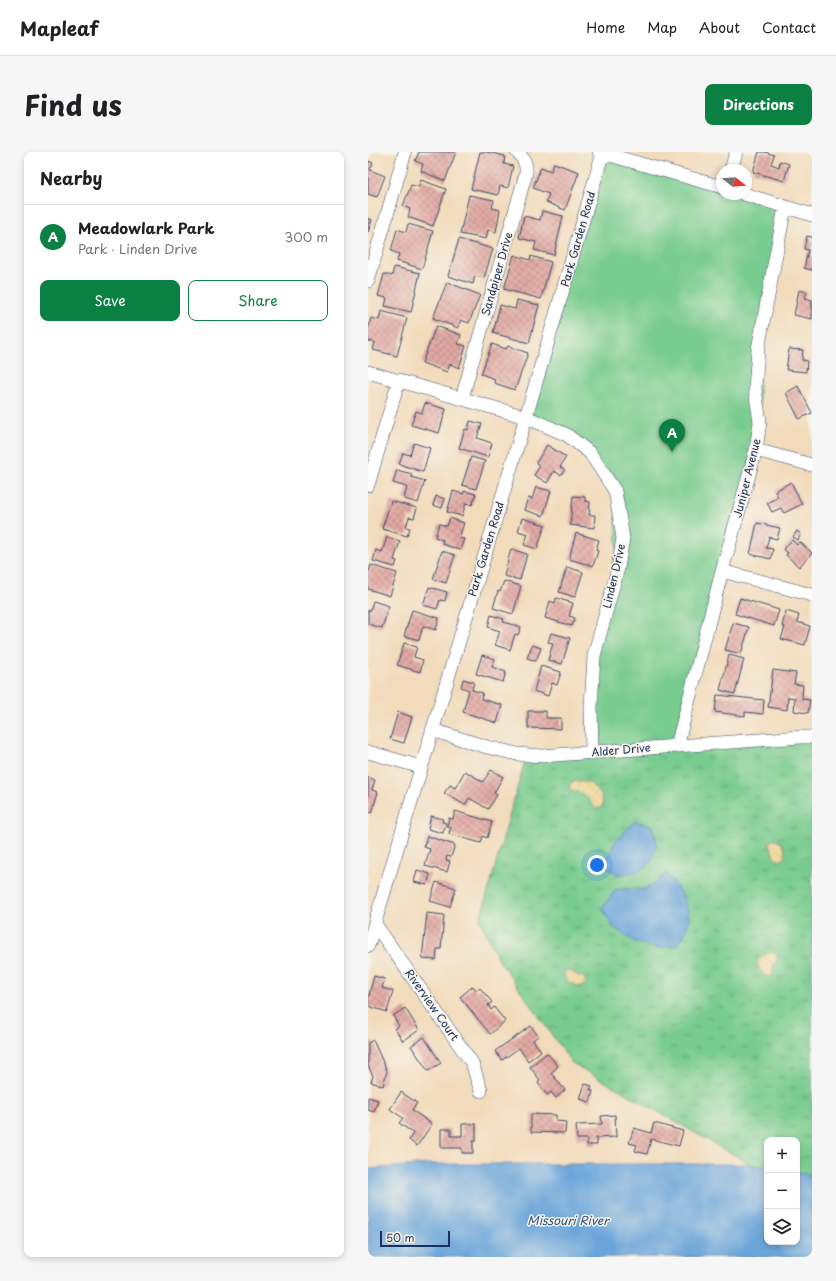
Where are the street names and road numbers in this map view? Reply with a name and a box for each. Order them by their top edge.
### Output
street label: Park Garden Road [556,189,599,289]
street label: Sandpiper Drive [476,230,517,318]
street label: Juniper Avenue [728,436,765,519]
street label: Park Garden Road [463,499,508,598]
street label: Linden Drive [598,542,629,610]
street label: Alder Drive [591,738,651,761]
street label: Riverview Court [401,965,464,1044]

